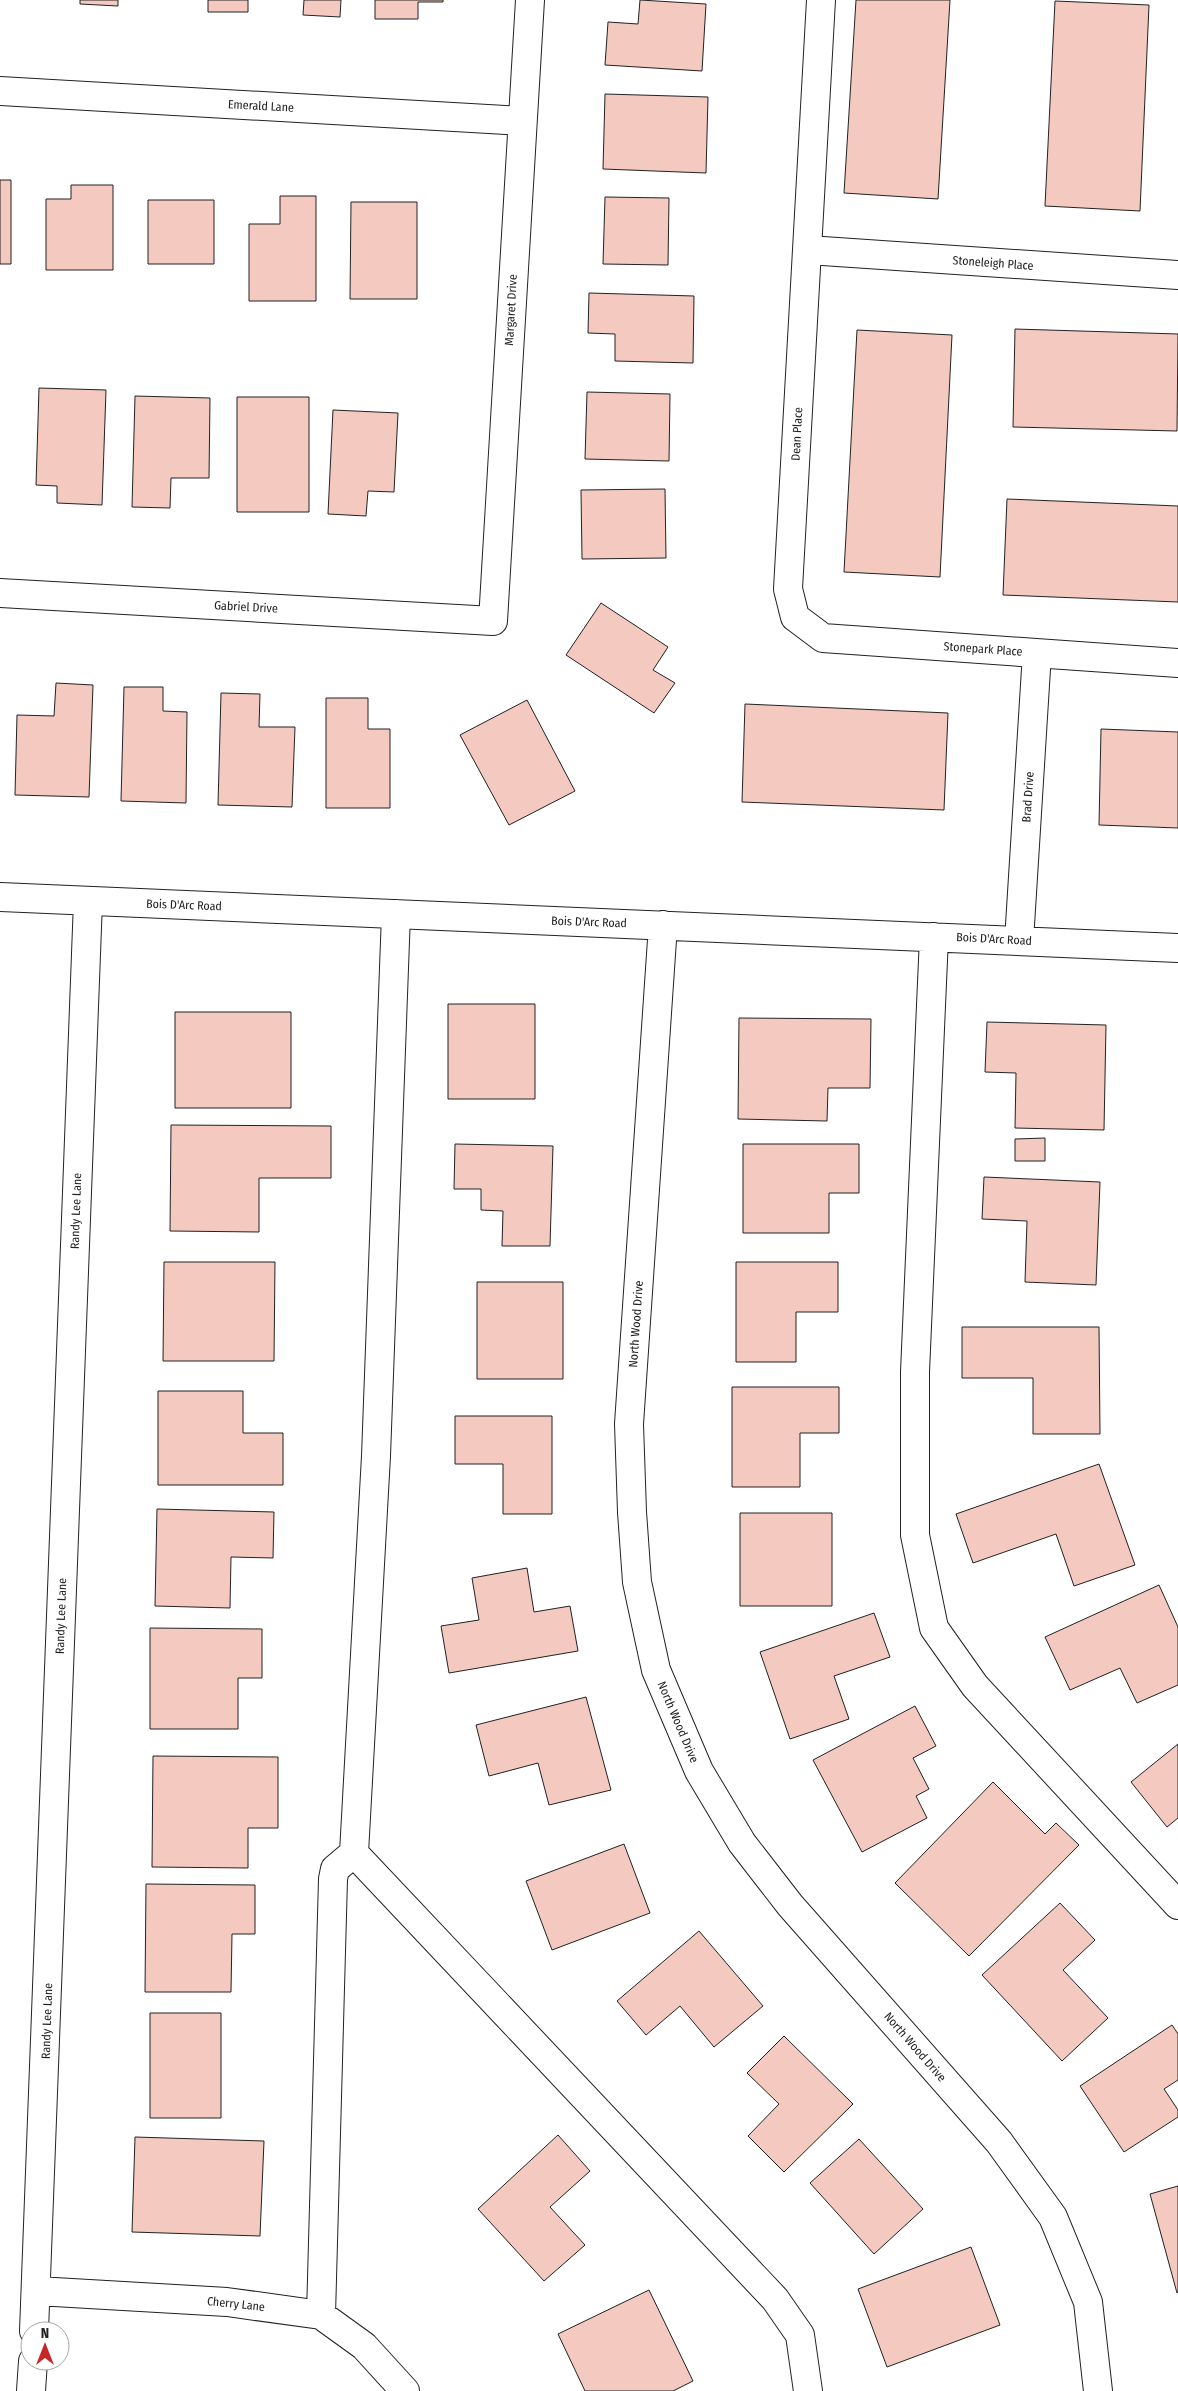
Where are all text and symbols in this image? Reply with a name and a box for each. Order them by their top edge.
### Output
street label: Emerald Lane [228,97,294,115]
street label: Stoneleigh Place [952,253,1034,273]
street label: Margaret Drive [502,274,520,346]
street label: Dean Place [789,407,805,461]
street label: Gabriel Drive [214,598,278,616]
street label: Stonepark Place [943,639,1023,659]
street label: Brad Drive [1019,771,1037,823]
street label: Bois D'Arc Road [146,897,222,913]
street label: Bois D'Arc Road [551,914,627,930]
street label: Bois D'Arc Road [956,930,1032,948]
street label: Randy Lee Lane [68,1173,84,1249]
street label: North Wood Drive [626,1280,646,1368]
street label: Randy Lee Lane [53,1578,69,1654]
street label: North Wood Drive [655,1679,701,1765]
street label: Randy Lee Lane [39,1983,55,2059]
street label: North Wood Drive [881,2010,949,2084]
street label: Cherry Lane [206,2294,266,2314]
north arrow [20,2321,70,2371]
text: N [41,2325,49,2342]

